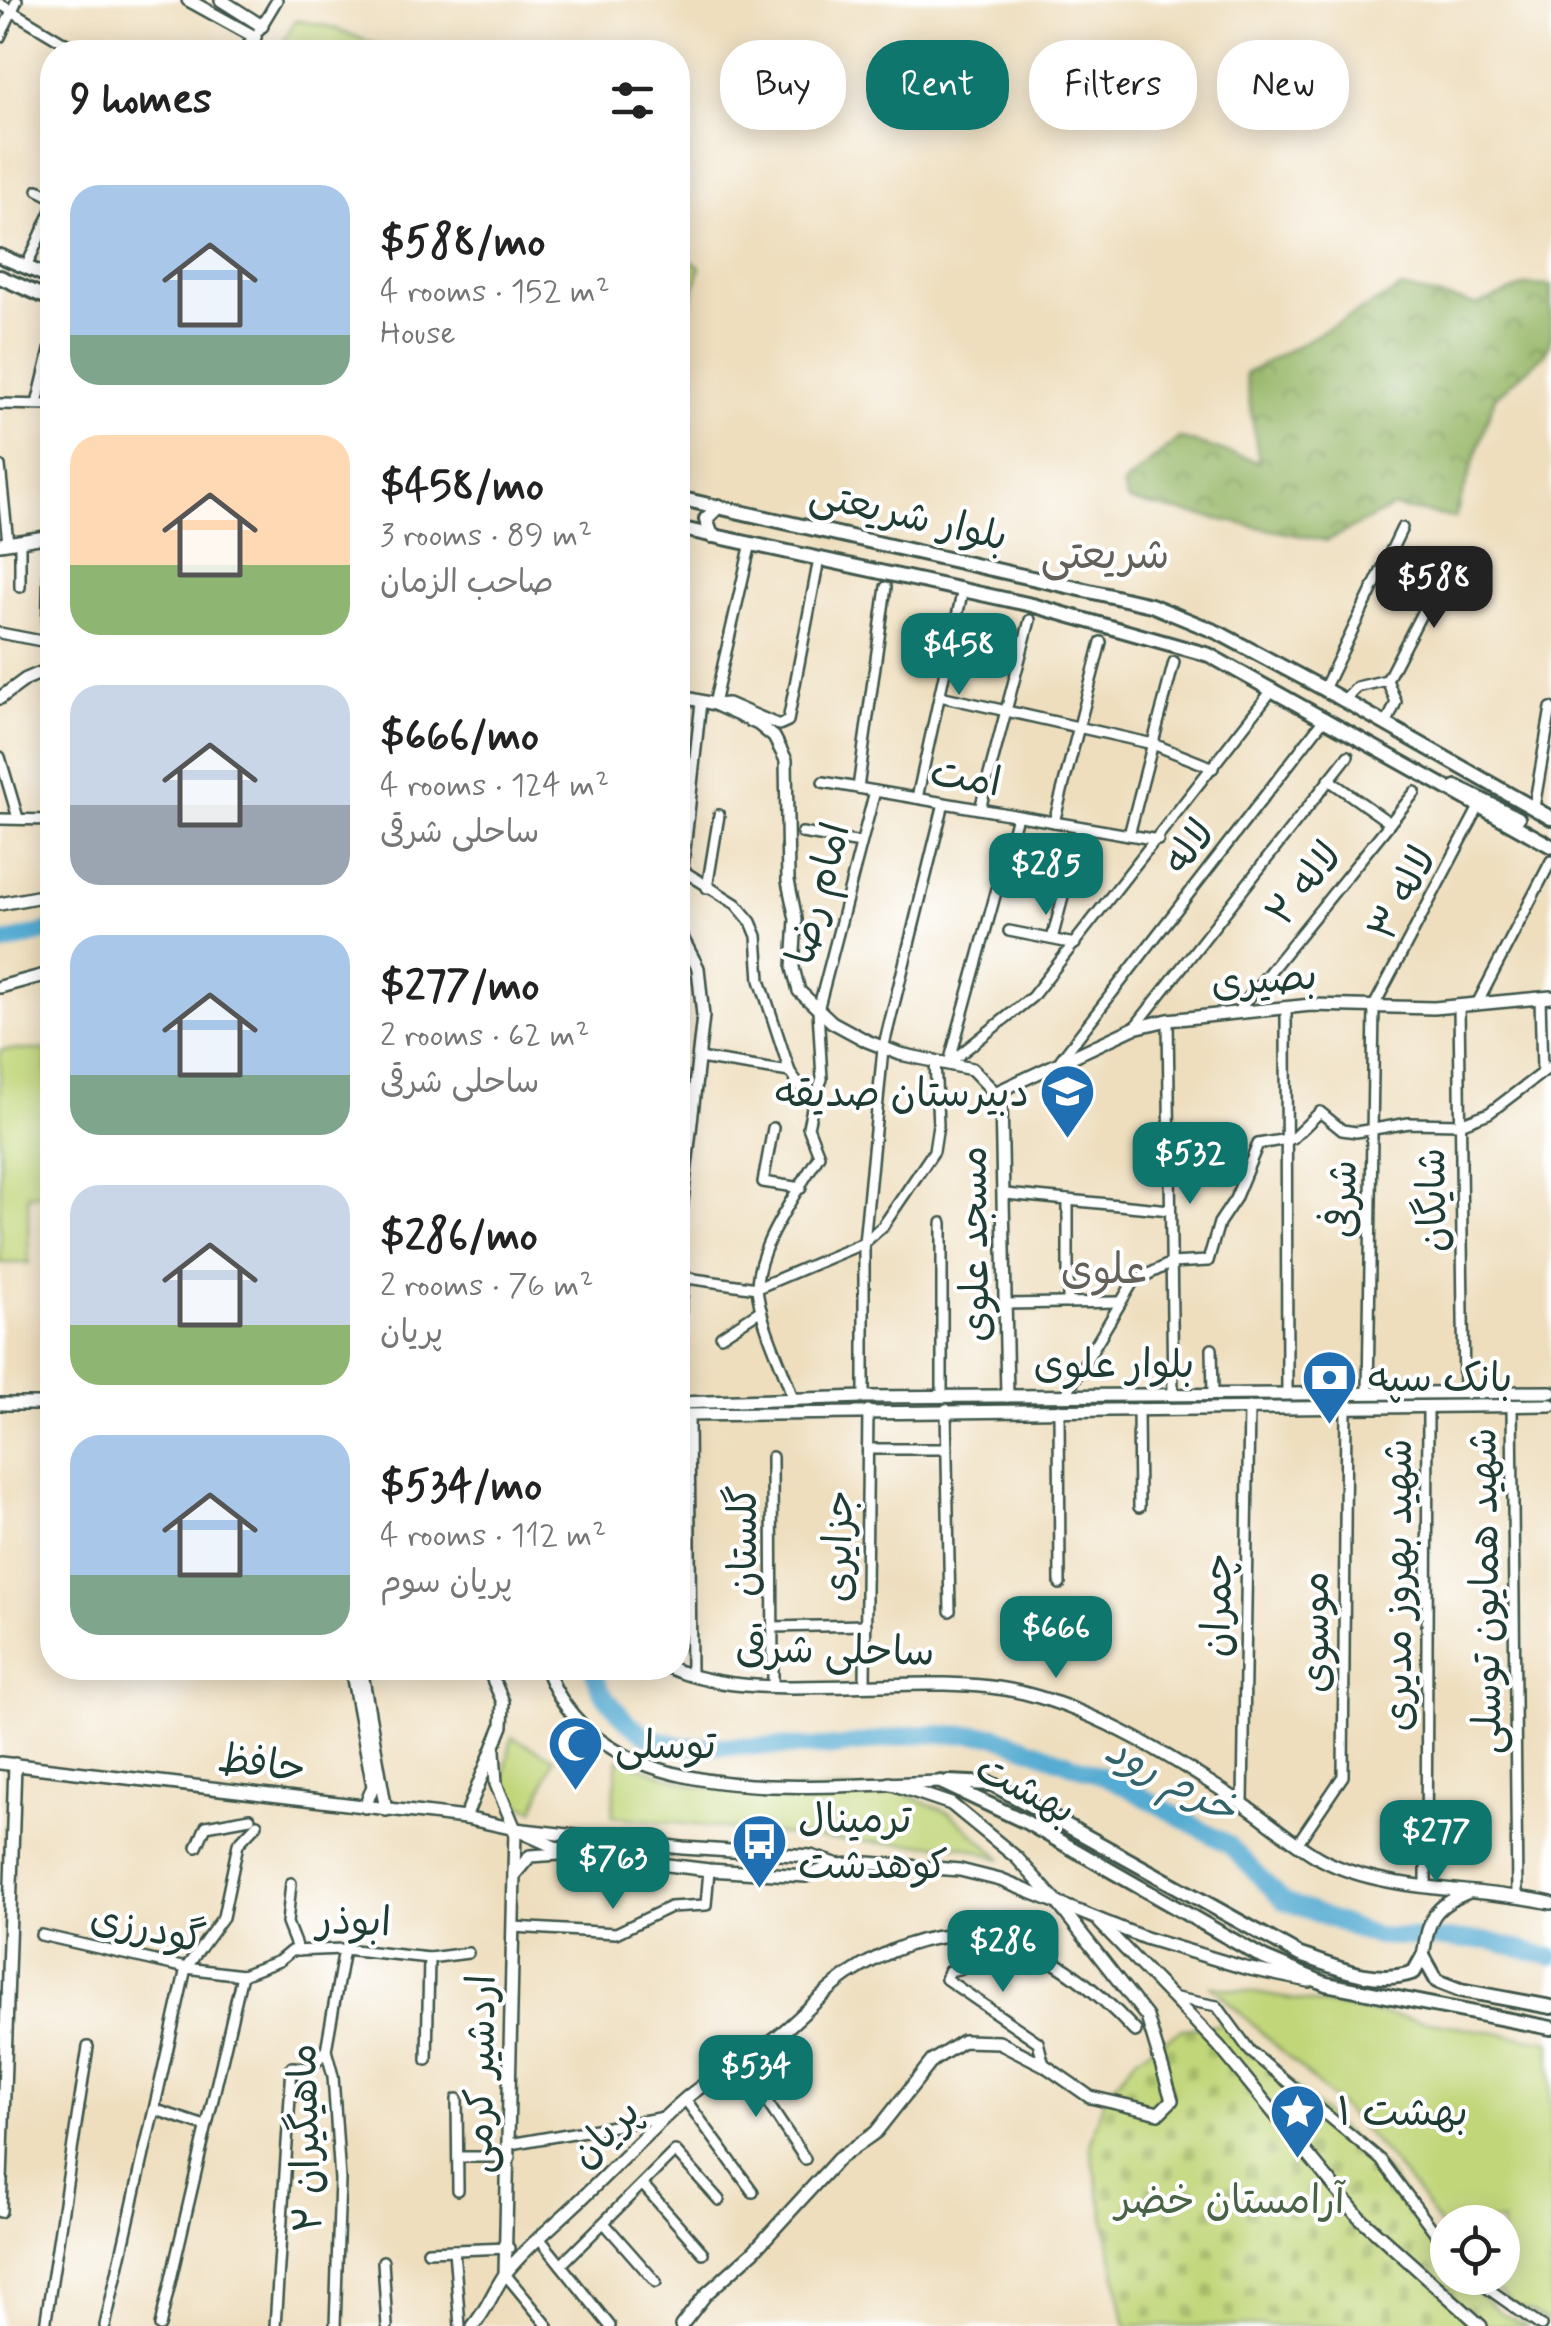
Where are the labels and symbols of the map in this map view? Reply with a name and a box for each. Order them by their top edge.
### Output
street label: بلوار شریعتی [804,469,1012,565]
district label: شریعتی [1041,529,1169,584]
pin: $588 [1375,546,1493,631]
pin: $458 [900,613,1018,698]
street label: امت [926,747,1005,811]
street label: لاله [1153,810,1228,886]
street label: امام رضا [776,817,866,971]
street label: لاله ۲ [1256,832,1355,938]
pin: $285 [987,833,1105,918]
street label: لاله ۳ [1357,838,1450,951]
street label: بصیری [1210,951,1319,1011]
school or university icon: دبیرستان صدیقه [1038,1062,1098,1141]
place label: دبیرستان صدیقه [775,1069,1029,1121]
pin: $532 [1131,1122,1249,1207]
street label: مسجد علوی [948,1146,1004,1342]
street label: شایگان [1407,1147,1461,1253]
street label: شرفی [1315,1159,1371,1239]
district label: علوی [1061,1244,1147,1299]
street label: بلوار علوی [1034,1340,1194,1392]
bank icon: بانک سپه [1299,1347,1359,1426]
place label: بانک سپه [1368,1354,1512,1406]
street label: شهید همایون توسلی [1458,1427,1516,1755]
street label: شهید بهروز مدیری [1374,1438,1426,1732]
street label: گلستان [719,1485,771,1597]
street label: جزایری [813,1489,867,1603]
street label: چمران [1192,1552,1246,1658]
street label: موسوی [1291,1571,1343,1693]
pin: $666 [997,1596,1115,1681]
street label: ساحلی شرقی [735,1623,935,1680]
mosque icon: توسلی [546,1714,606,1793]
place label: توسلی [615,1721,716,1773]
water label: خرم رود [1094,1724,1247,1841]
street label: حافظ [215,1734,308,1796]
street label: بهشت [966,1744,1083,1838]
place label: ترمینال کوهدشت [798,1795,948,1893]
pin: $277 [1377,1800,1495,1885]
bus stop icon: ترمینال کوهدشت [729,1811,789,1890]
pin: $763 [554,1827,672,1912]
street label: گودرزی [85,1892,209,1967]
street label: ابوذر [313,1896,392,1950]
pin: $286 [944,1910,1062,1995]
street label: اردشیر کرمی [454,1974,510,2174]
pin: $534 [697,2035,815,2120]
street label: ماهیگیران ۲ [278,2043,336,2233]
place icon: بهشت ۱ [1268,2081,1328,2160]
street label: پریان [560,2088,653,2180]
place label: بهشت ۱ [1337,2088,1468,2140]
park label: آرامستان خضر [1112,2176,1347,2228]

